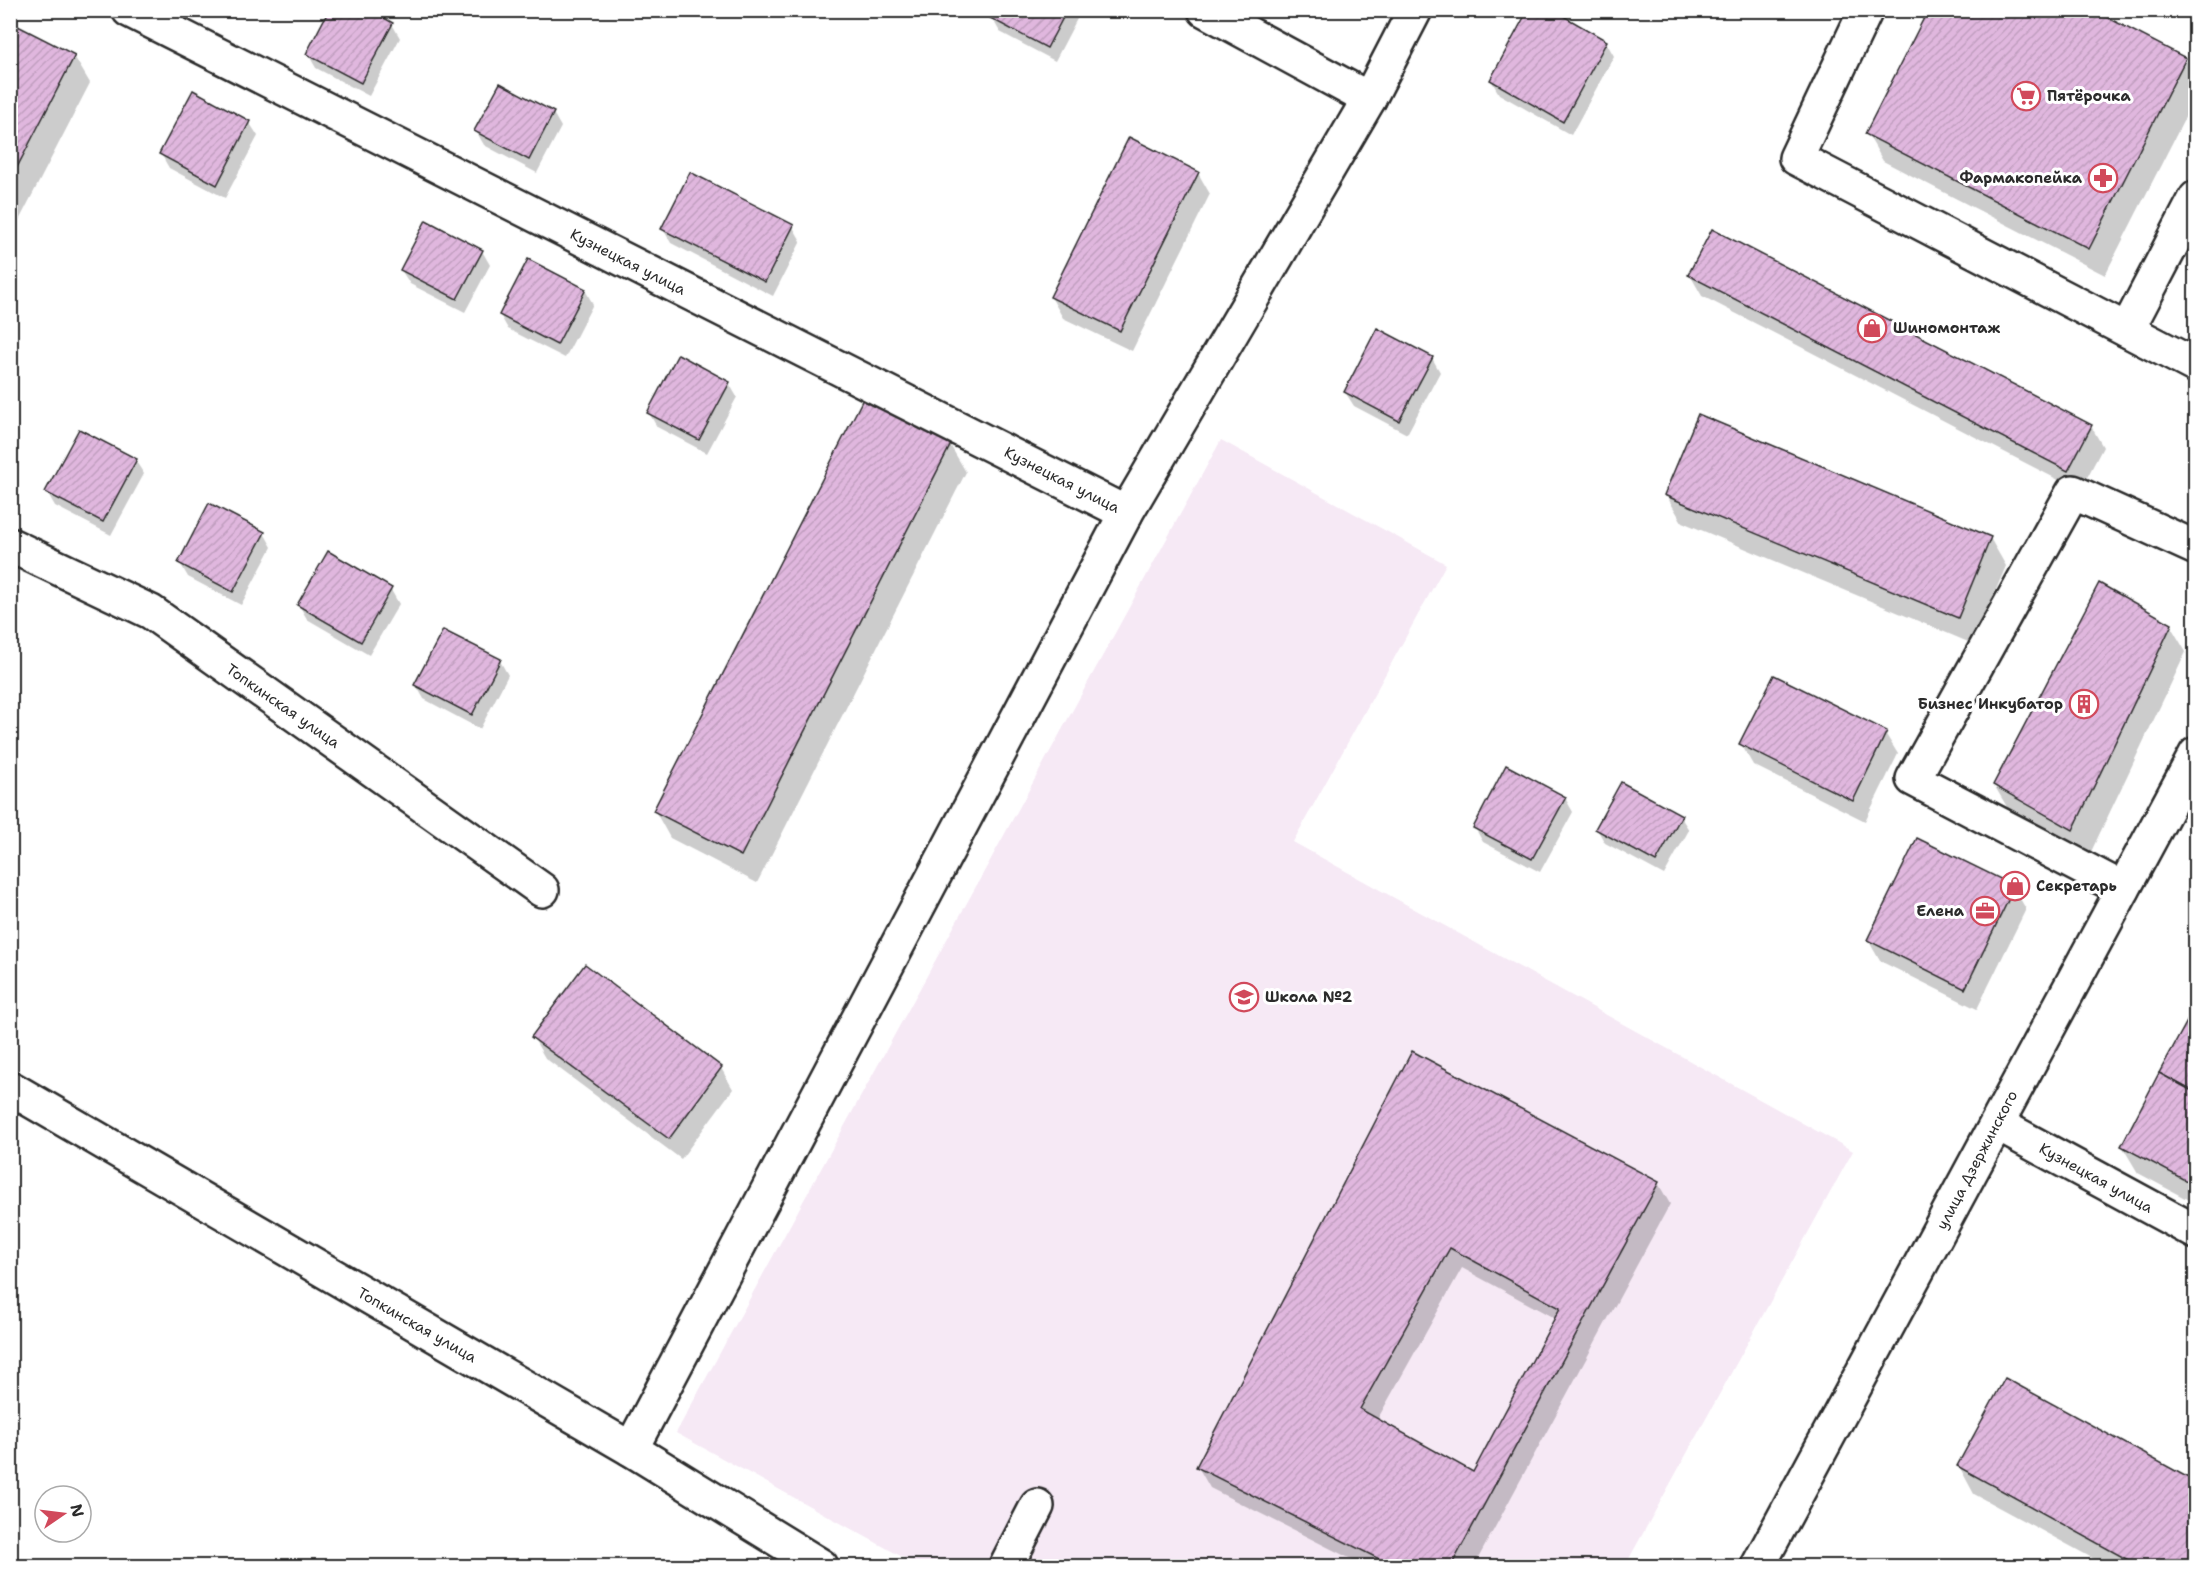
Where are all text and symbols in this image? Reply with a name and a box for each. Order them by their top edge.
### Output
supermarket icon: Пятёрочка [2010,80,2042,112]
place label: Пятёрочка [2047,86,2131,106]
pharmacy icon: Фармакопейка [2087,162,2119,194]
place label: Фармакопейка [1959,168,2083,188]
street label: Кузнецкая улица [567,224,690,300]
shop icon: Шиномонтаж [1856,312,1888,344]
place label: Шиномонтаж [1893,318,2001,338]
street label: Кузнецкая улица [1001,442,1124,518]
street label: Топкинская улица [222,659,344,753]
building icon: Бизнес Инкубатор [2068,688,2100,720]
place label: Бизнес Инкубатор [1918,694,2063,714]
shop icon: Секретарь [1999,870,2031,902]
place label: Секретарь [2036,876,2117,896]
office icon: Елена [1969,895,2001,927]
place label: Елена [1916,901,1965,921]
school or university icon: Школа №2 [1228,981,1260,1013]
place label: Школа №2 [1265,987,1353,1007]
street label: улица Дзержинского [1932,1087,2022,1233]
street label: Кузнецкая улица [2036,1138,2157,1218]
street label: Топкинская улица [354,1283,481,1368]
north arrow [33,1484,93,1544]
text: N [65,1502,89,1519]

